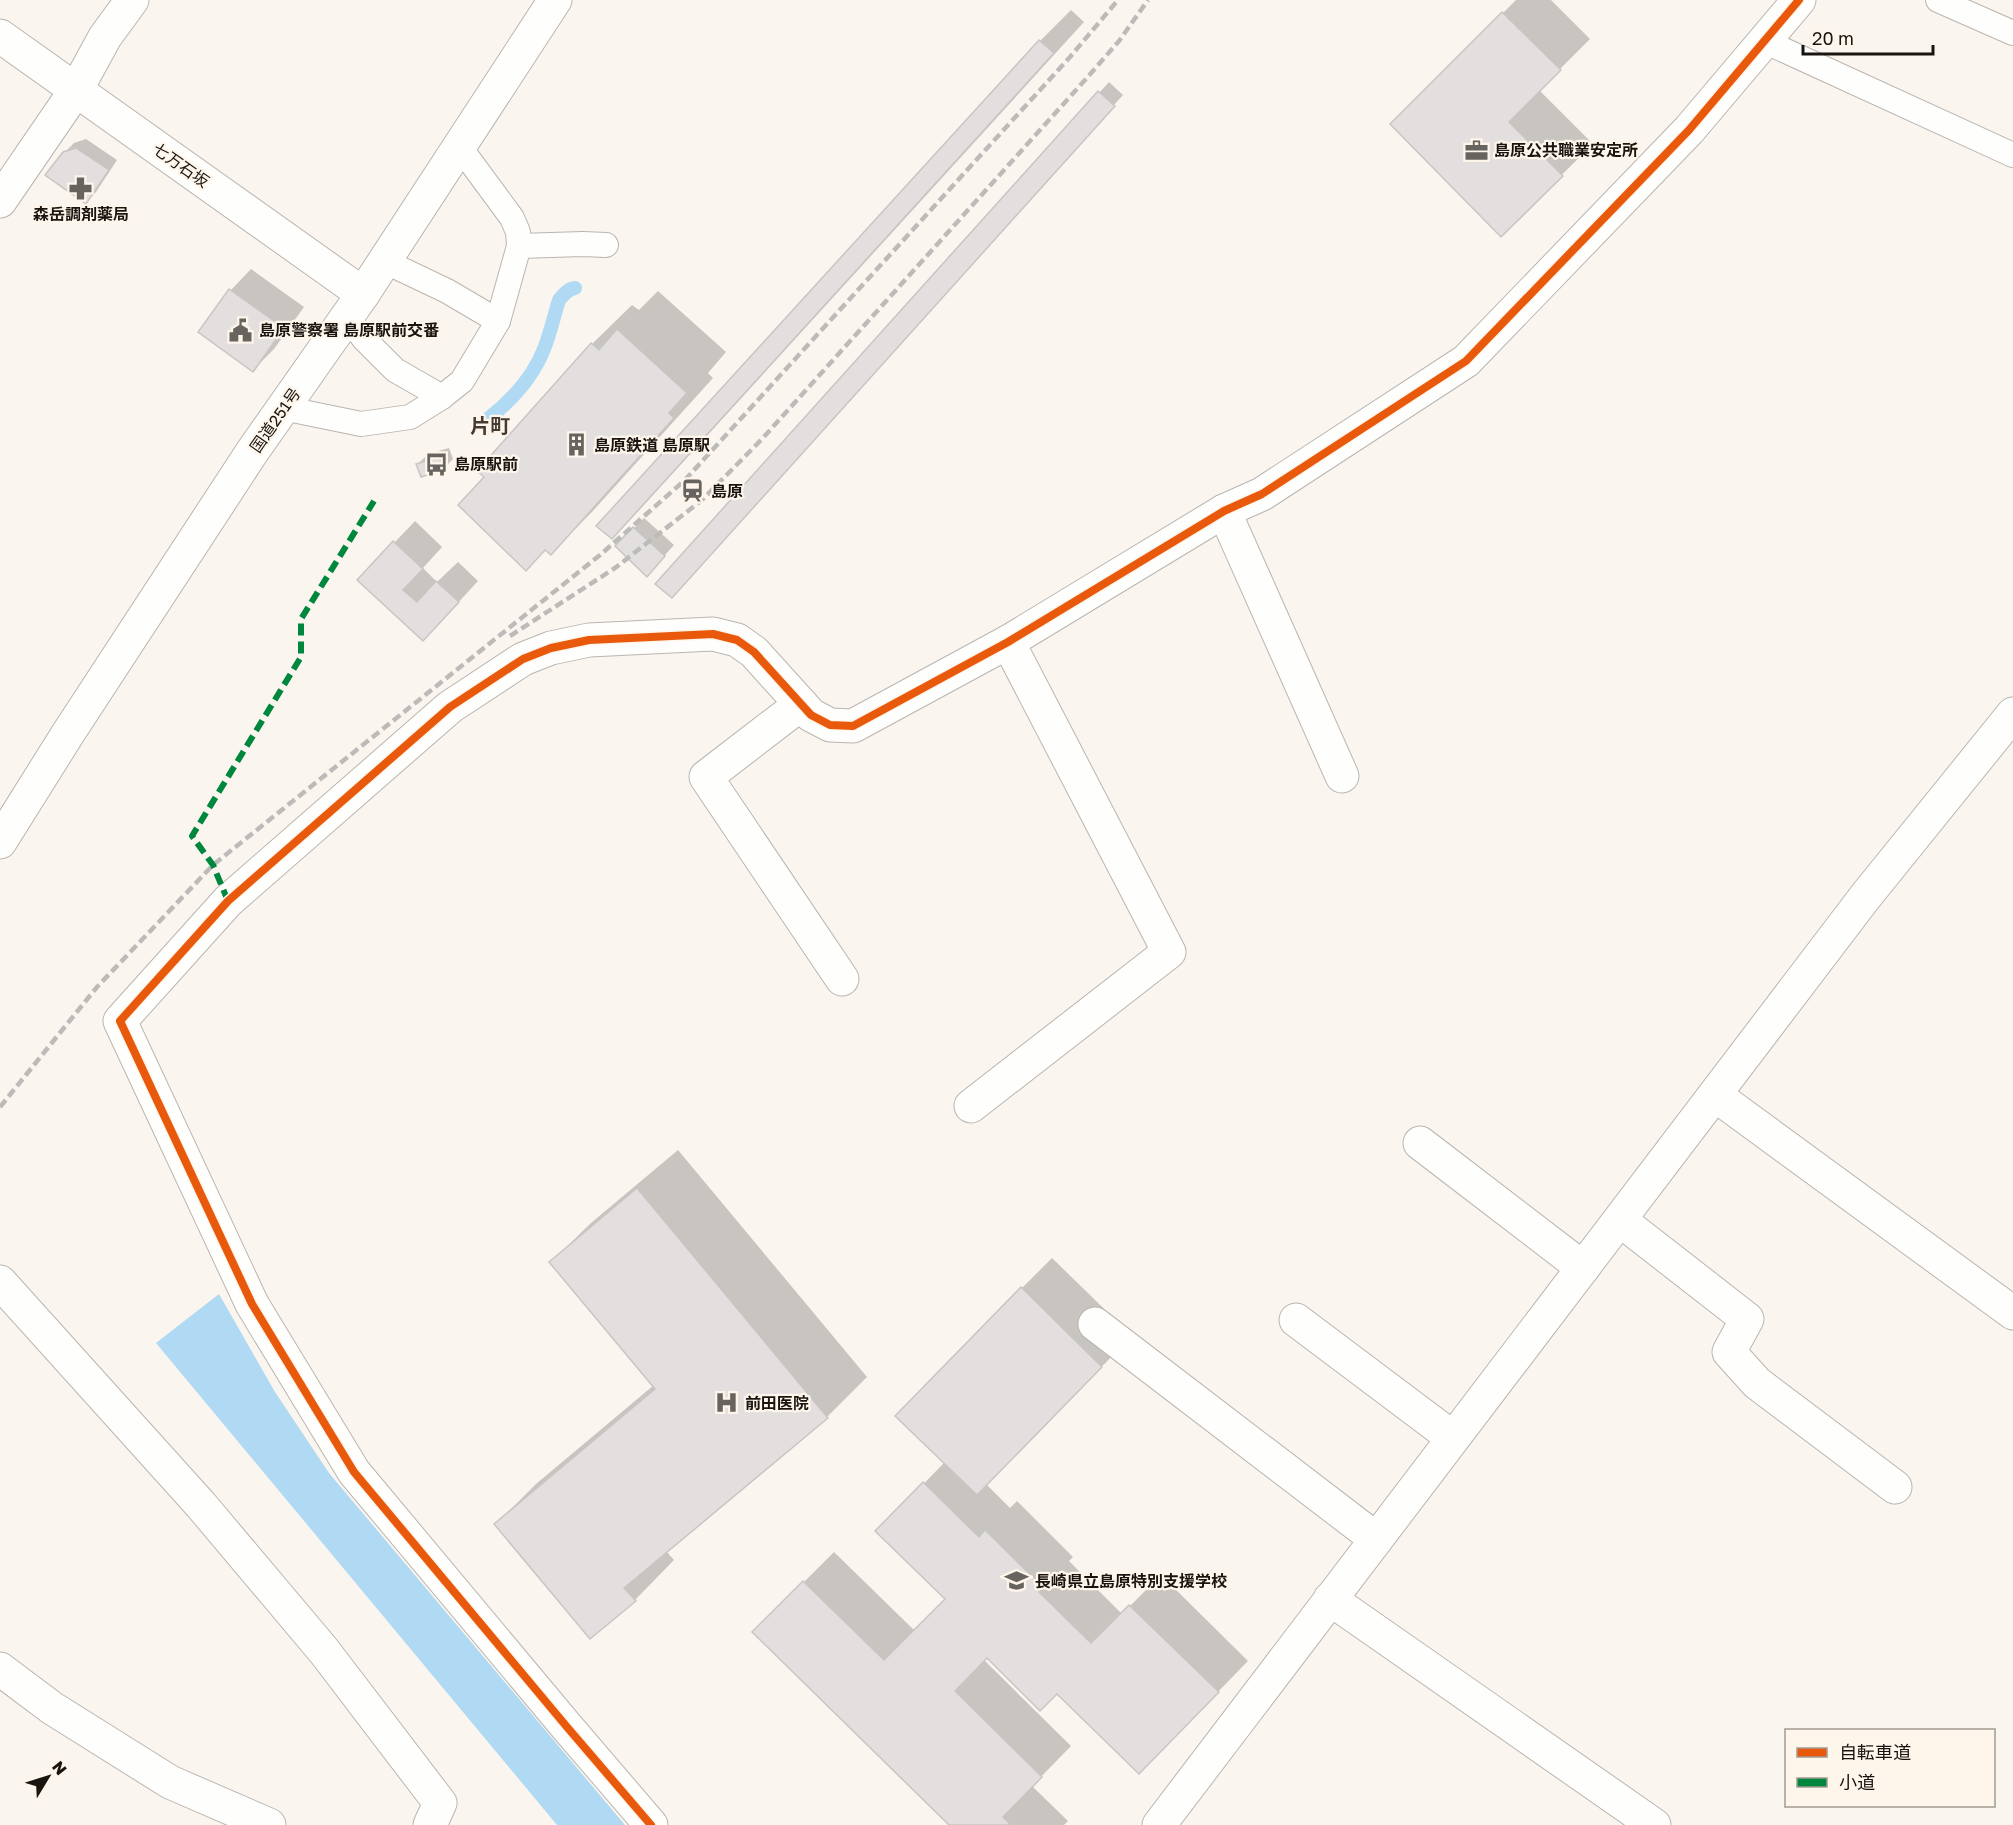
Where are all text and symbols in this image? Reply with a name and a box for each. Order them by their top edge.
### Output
scale bar [1803,18,1934,56]
text: 20 m [1812,27,1854,49]
office icon: 島原公共職業安定所 [1463,137,1489,163]
street label: 七万石坂 [149,138,213,192]
place label: 島原公共職業安定所 [1494,140,1638,160]
pharmacy icon: 森岳調剤薬局 [68,176,94,202]
place label: 森岳調剤薬局 [33,204,129,224]
public building icon: 島原警察署 島原駅前交番 [228,317,254,343]
place label: 島原警察署 島原駅前交番 [259,320,439,340]
street label: 国道251号 [245,384,305,456]
district label: 片町 [470,413,510,437]
building icon: 島原鉄道 島原駅 [563,432,589,458]
place label: 島原鉄道 島原駅 [594,435,710,455]
bus stop icon: 島原駅前 [423,451,449,477]
place label: 島原駅前 [454,454,518,474]
station icon: 島原 [680,478,706,504]
place label: 島原 [711,481,743,501]
hospital icon: 前田医院 [714,1390,740,1416]
place label: 前田医院 [745,1393,809,1413]
school or university icon: 長崎県立島原特別支援学校 [1004,1568,1030,1594]
place label: 長崎県立島原特別支援学校 [1035,1571,1227,1591]
legend [1785,1729,1995,1807]
text: 自転車道 [1839,1741,1911,1763]
north arrow [18,1747,78,1807]
text: N [48,1757,71,1779]
text: 小道 [1839,1771,1875,1793]

